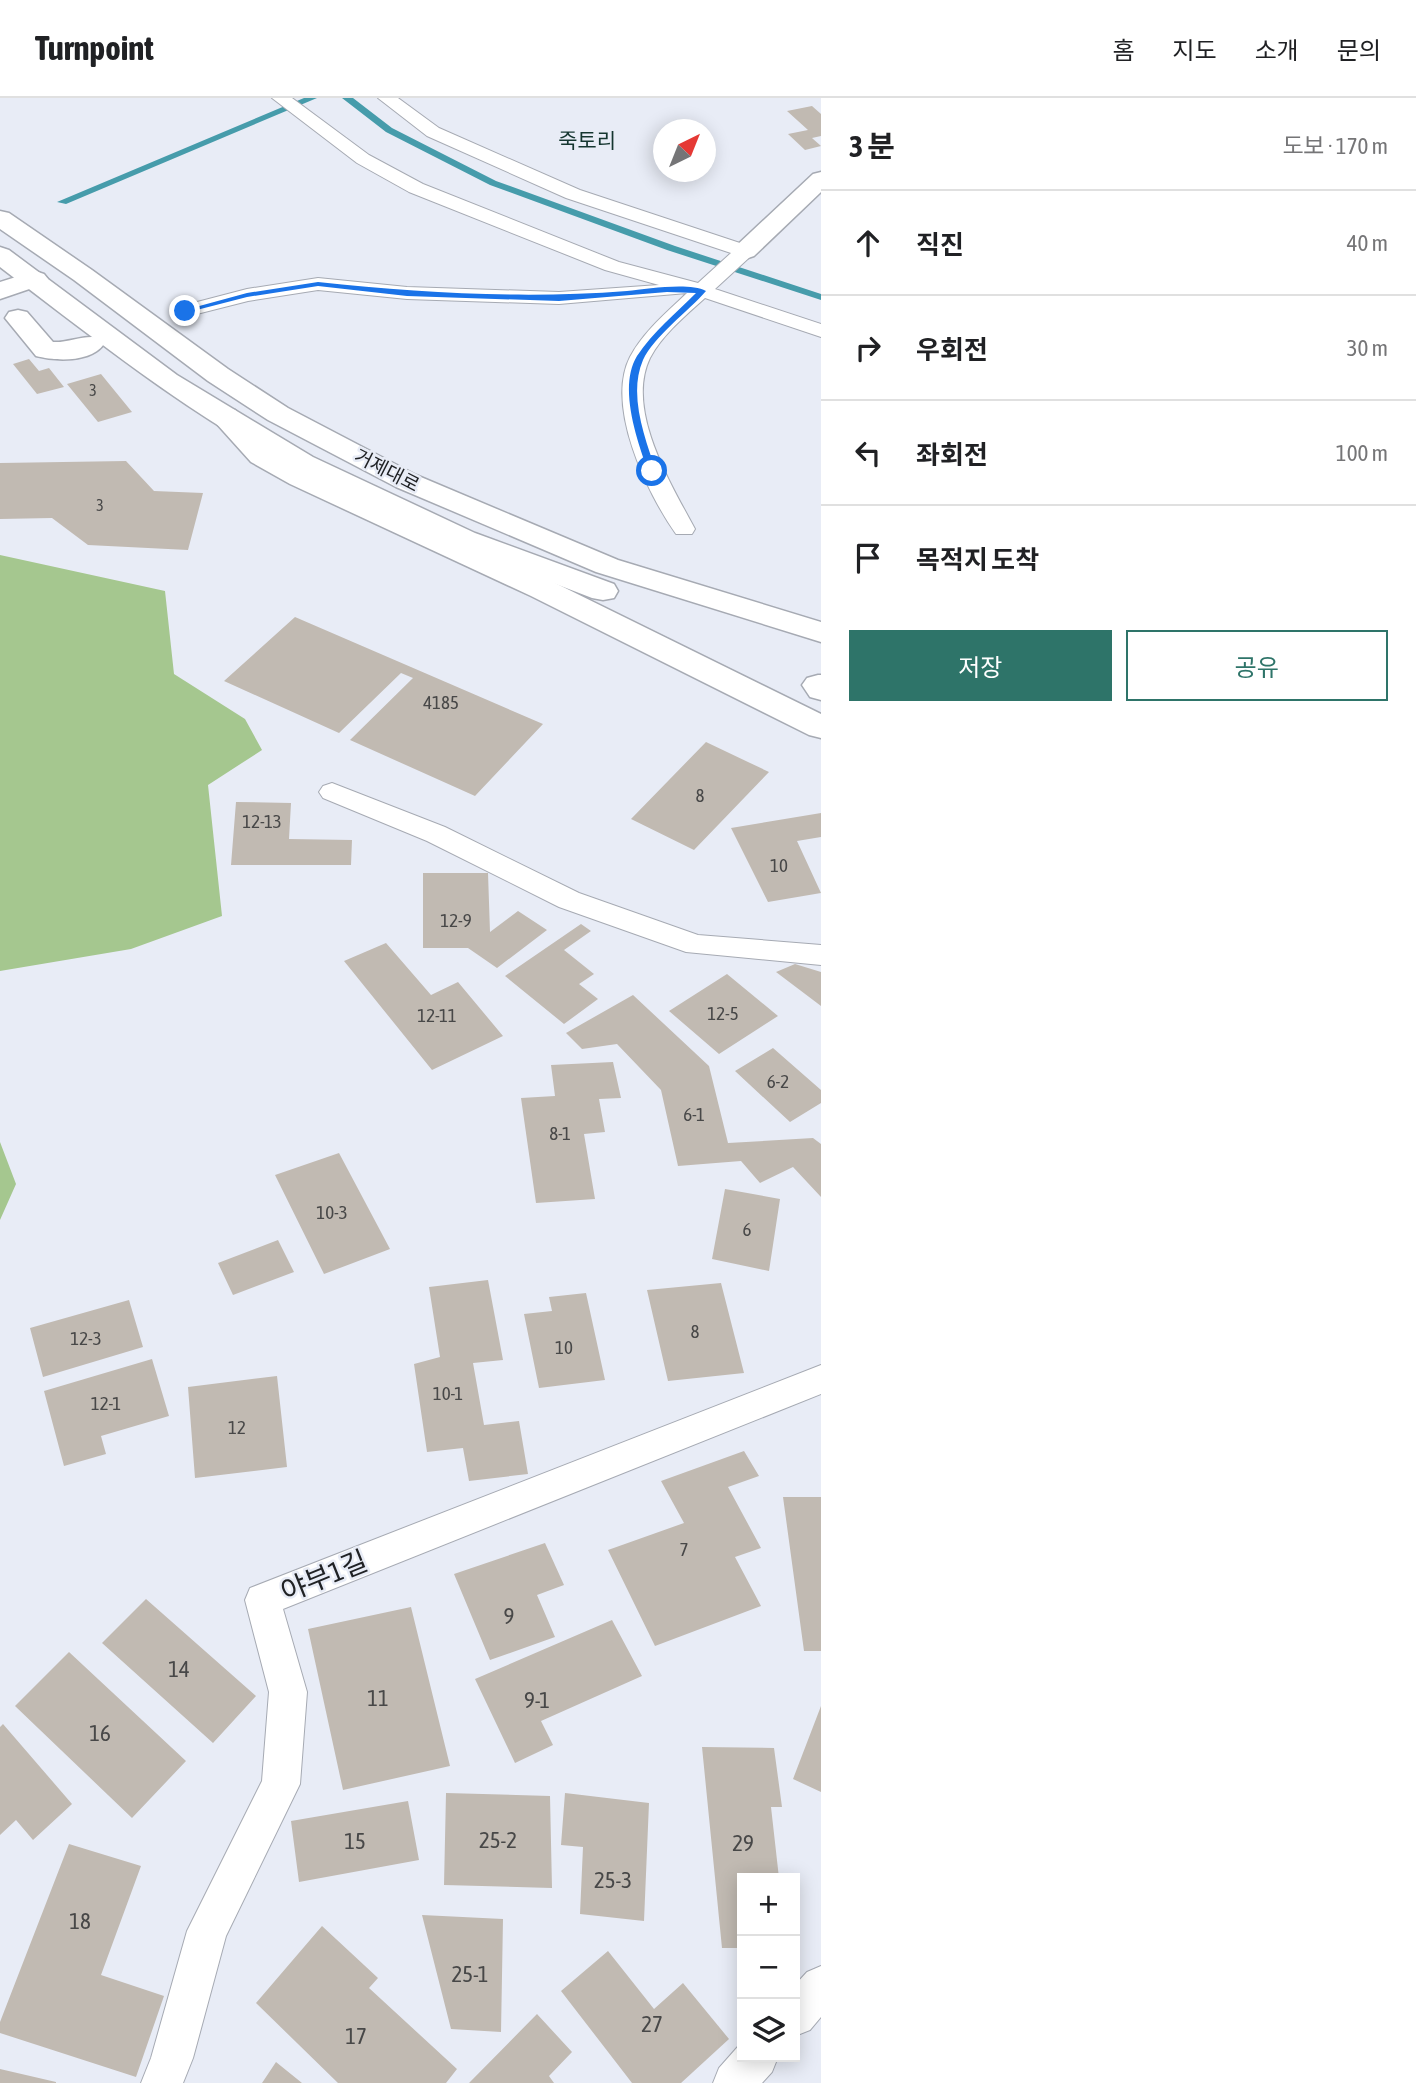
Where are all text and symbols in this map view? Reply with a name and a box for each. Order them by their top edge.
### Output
text: Turnpoint [35,29,154,67]
text: 홈 [1112,37,1134,64]
text: 지도 [1172,37,1217,64]
text: 소개 [1255,37,1299,64]
text: 문의 [1337,37,1381,64]
north arrow [653,119,716,182]
district label: 죽토리 [558,128,616,152]
text: 3 분 [849,129,895,163]
text: 도보 · 170 m [1282,133,1388,159]
icon: ahead [849,224,887,262]
text: 직진 [916,230,964,260]
text: 40 m [1347,230,1388,256]
route end [169,295,200,326]
icon: right [849,329,887,367]
text: 우회전 [916,335,988,365]
text: 30 m [1347,335,1388,361]
house number: 3 [89,381,97,399]
icon: left [849,434,887,472]
text: 좌회전 [916,440,988,470]
text: 100 m [1336,440,1388,466]
street label: 거제대로 [351,444,423,496]
route start [636,455,667,486]
house number: 3 [96,496,104,514]
icon: arrive [849,539,887,577]
text: 목적지 도착 [916,545,1039,575]
button: 저장 [849,630,1112,701]
button: 공유 [1126,630,1388,701]
house number: 4185 [423,691,459,713]
house number: 8 [696,784,705,806]
house number: 12-13 [242,810,282,832]
house number: 10 [770,854,788,876]
house number: 12-9 [440,909,472,931]
house number: 12-5 [707,1002,739,1024]
house number: 12-11 [417,1004,457,1026]
house number: 6-2 [767,1070,789,1092]
house number: 6-1 [683,1103,705,1125]
house number: 8-1 [549,1122,571,1144]
house number: 10-3 [316,1201,348,1223]
house number: 6 [743,1218,752,1240]
house number: 8 [691,1320,700,1342]
house number: 12-3 [70,1327,102,1349]
house number: 10 [555,1336,573,1358]
house number: 10-1 [433,1382,463,1404]
house number: 12-1 [91,1392,121,1414]
house number: 12 [228,1416,246,1438]
house number: 7 [680,1538,688,1560]
street label: 야부1길 [276,1544,372,1608]
house number: 9 [504,1603,514,1629]
house number: 14 [168,1656,190,1682]
house number: 11 [367,1685,389,1711]
house number: 9-1 [524,1687,550,1713]
house number: 16 [89,1720,111,1746]
house number: 25-2 [479,1827,517,1853]
house number: 15 [344,1828,366,1854]
house number: 29 [732,1830,754,1856]
house number: 25-3 [594,1867,632,1893]
map controls [737,1873,800,2062]
button: + [737,1873,800,1936]
house number: 18 [69,1908,91,1934]
button: − [737,1936,800,1999]
house number: 25-1 [451,1961,489,1987]
button: layers [737,1999,800,2062]
house number: 27 [641,2011,663,2037]
house number: 17 [345,2023,367,2049]

